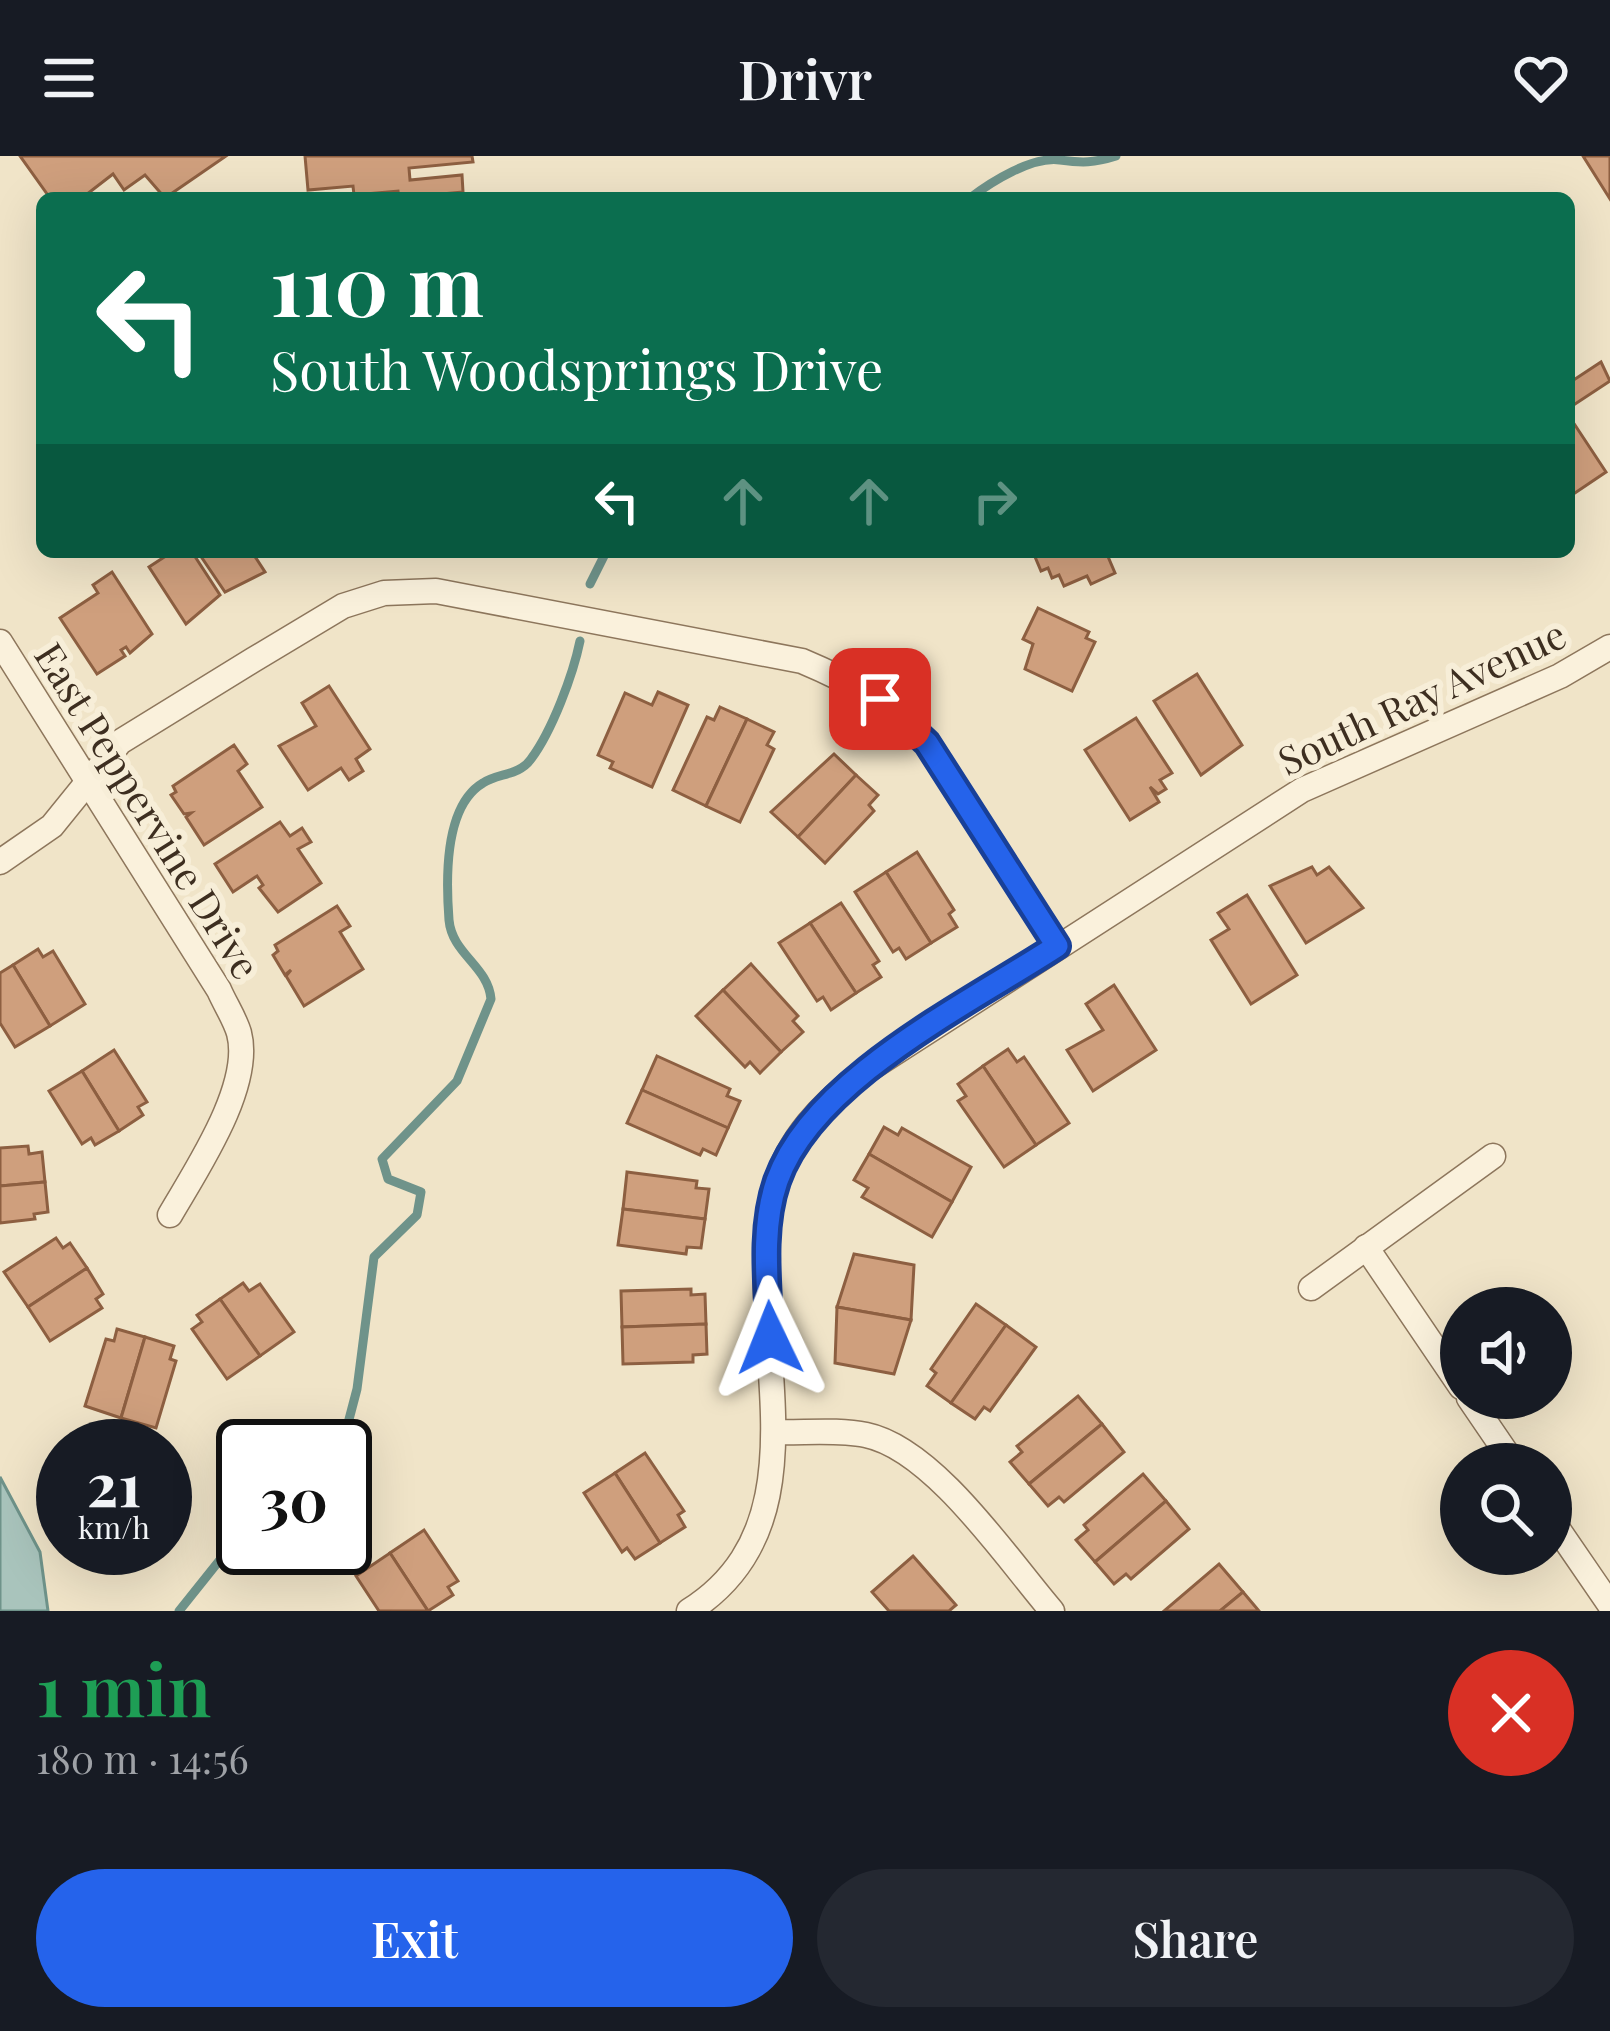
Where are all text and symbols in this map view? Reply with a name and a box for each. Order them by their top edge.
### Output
text: Drivr [738,42,872,114]
icon: menu [36,45,102,111]
icon: heart [1508,45,1574,111]
text: 110 m [270,226,484,338]
icon: left [72,240,228,396]
text: South Woodsprings Drive [270,333,883,405]
icon: left [584,468,650,534]
icon: ahead [710,468,776,534]
icon: ahead [836,468,902,534]
icon: right [962,468,1028,534]
street label: South Ray Avenue [1269,607,1573,786]
street label: East Peppervine Drive [24,632,273,988]
pin [829,648,931,750]
icon: arrive [847,666,913,732]
position arrow [707,1275,833,1401]
map controls [1440,1287,1572,1575]
button: sound [1440,1287,1572,1419]
speed limit sign: 30 [216,1419,372,1575]
text: 21 [87,1442,141,1522]
button: search [1440,1443,1572,1575]
text: km/h [78,1507,150,1547]
text: 1 min [36,1639,211,1735]
button: close [1448,1650,1574,1776]
text: 180 m · 14:56 [36,1732,249,1784]
button: Exit [36,1869,793,2007]
button: Share [817,1869,1574,2007]

